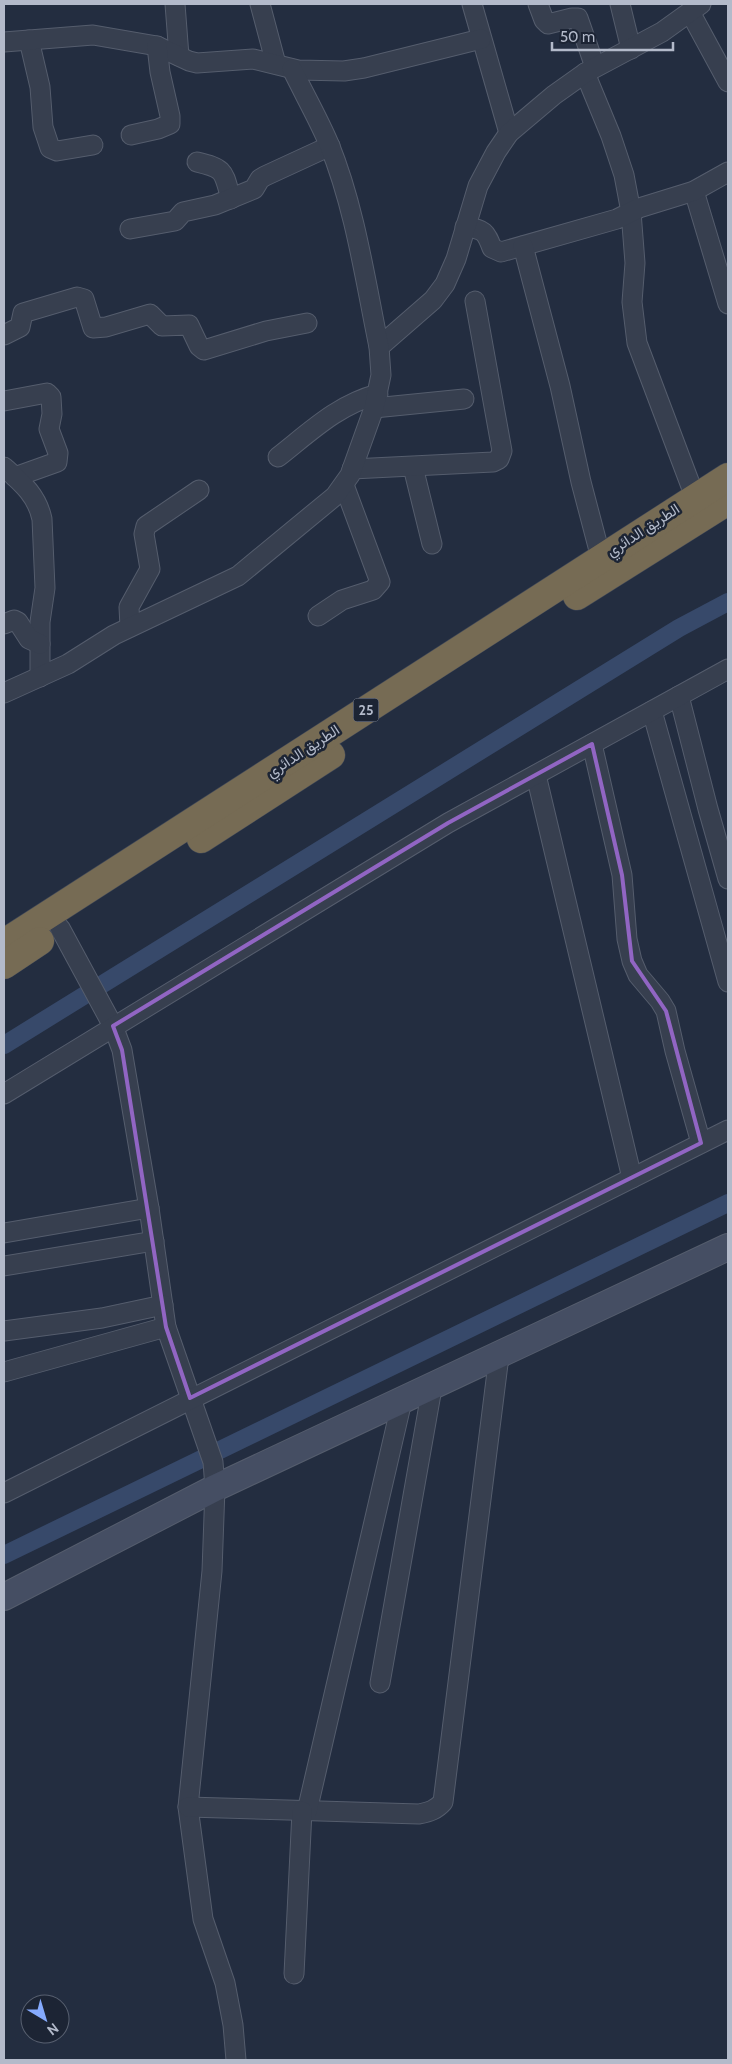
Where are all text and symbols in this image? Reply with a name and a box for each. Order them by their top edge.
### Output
scale bar [552,20,673,52]
text: 50 m [560,28,595,46]
street label: الطريق الدائري [603,500,685,564]
road number: 25 [354,698,378,722]
street label: الطريق الدائري [263,721,345,785]
north arrow [20,1994,70,2044]
text: N [44,2019,62,2039]

